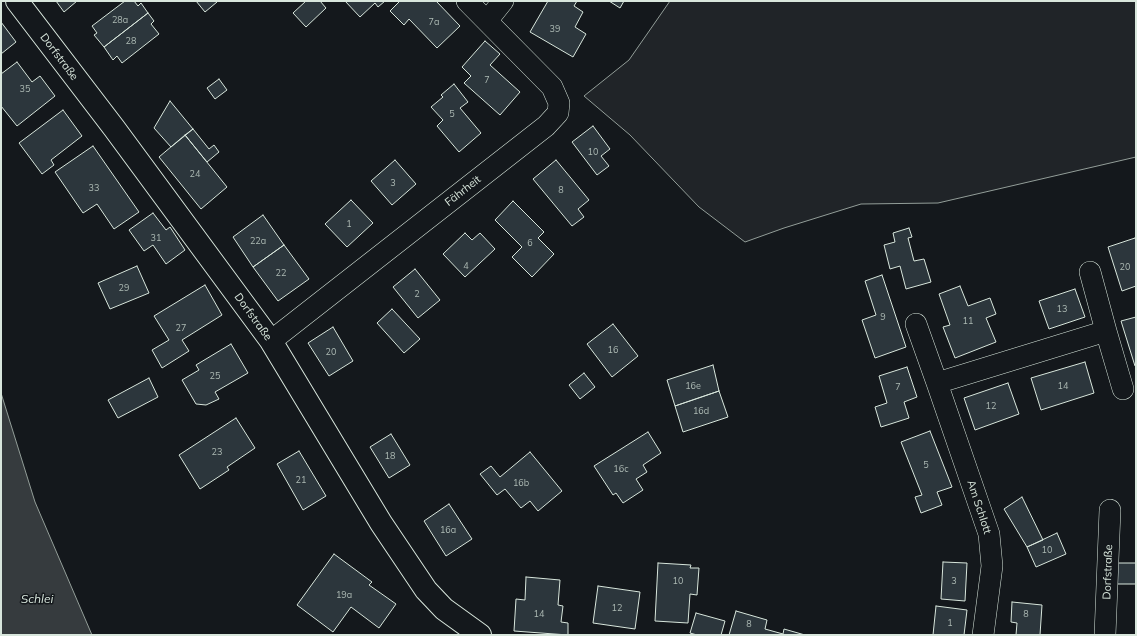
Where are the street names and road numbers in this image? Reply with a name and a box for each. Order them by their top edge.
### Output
street label: Dorfstraße [37,31,81,83]
street label: Fährheit [442,173,484,209]
street label: Dorfstraße [231,291,275,343]
street label: Am Schlott [964,478,994,536]
street label: Dorfstraße [1100,544,1116,600]

